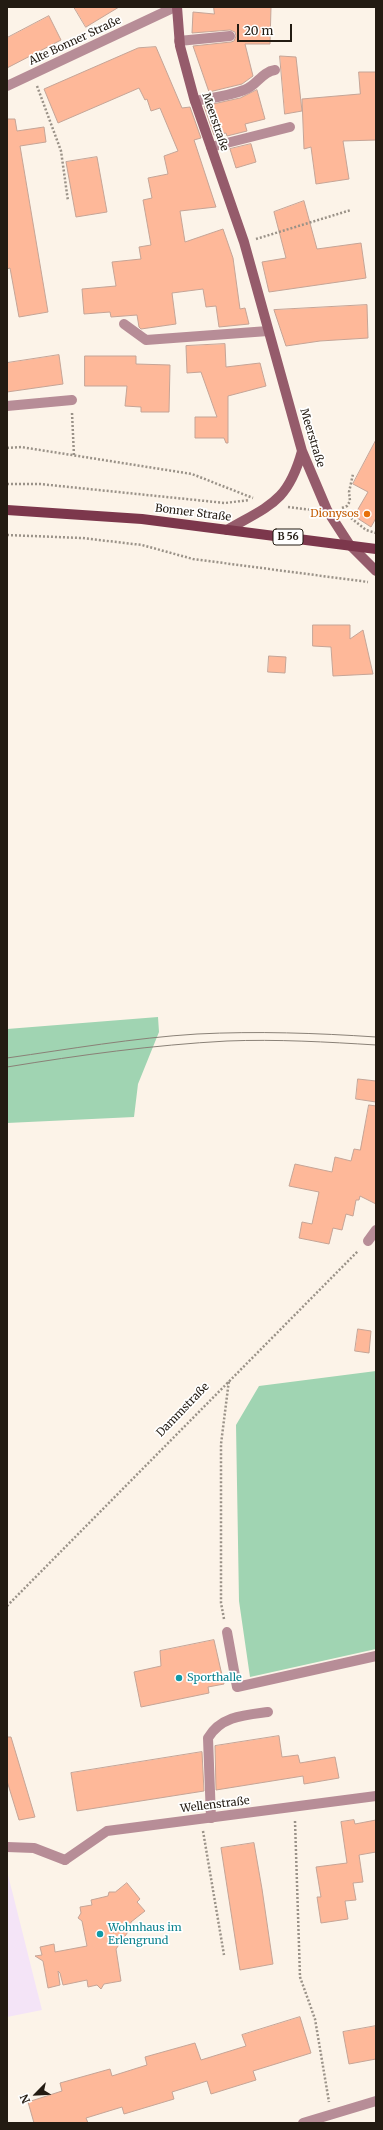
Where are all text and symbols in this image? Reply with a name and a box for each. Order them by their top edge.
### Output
street label: Alte Bonner Straße [27,14,123,68]
scale bar [239,16,294,42]
text: 20 m [244,23,273,38]
street label: Meerstraße [199,91,231,153]
street label: Meerstraße [297,407,327,469]
street label: Bonner Straße [154,502,232,524]
place label: Dionysos [310,507,359,521]
marker: Dionysos [362,509,372,519]
road number: B 56 [273,529,303,545]
street label: Dammstraße [154,1380,212,1440]
place label: Sporthalle [187,1671,242,1685]
marker: Sporthalle [174,1673,184,1683]
street label: Wellenstraße [180,1794,250,1816]
place label: Wohnhaus im Erlengrund [108,1921,182,1947]
marker: Wohnhaus im Erlengrund [95,1929,105,1939]
north arrow [16,2074,56,2114]
text: N [17,2092,33,2106]

